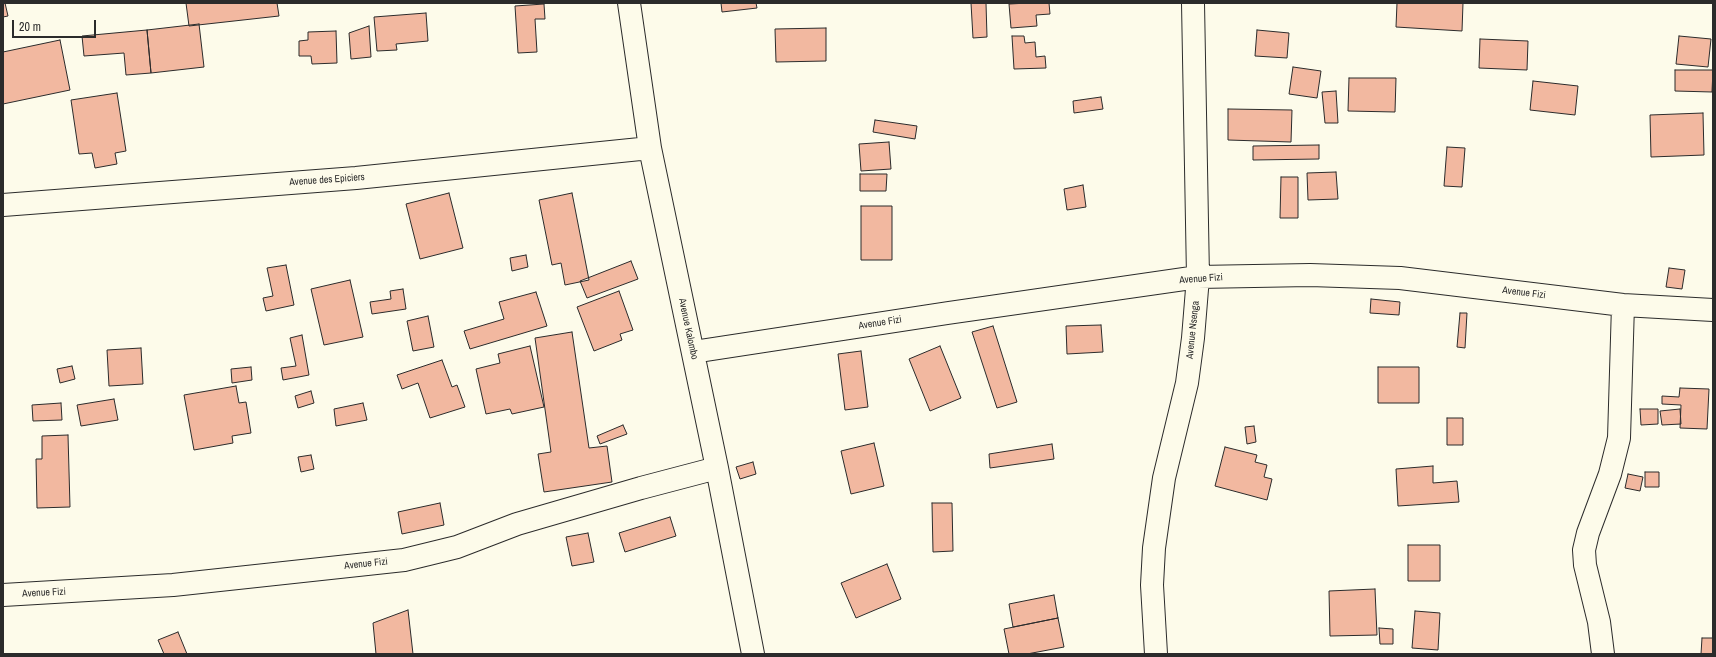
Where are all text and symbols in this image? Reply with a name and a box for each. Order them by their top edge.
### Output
scale bar [14,12,98,38]
text: 20 m [19,19,41,35]
street label: Avenue des Epiciers [289,171,365,189]
street label: Avenue Fizi [1179,271,1223,287]
street label: Avenue Fizi [1502,284,1546,302]
street label: Avenue Kalombo [676,297,700,361]
street label: Avenue Nsenga [1184,300,1202,360]
street label: Avenue Fizi [858,314,902,332]
street label: Avenue Fizi [344,556,388,572]
street label: Avenue Fizi [22,586,66,600]

